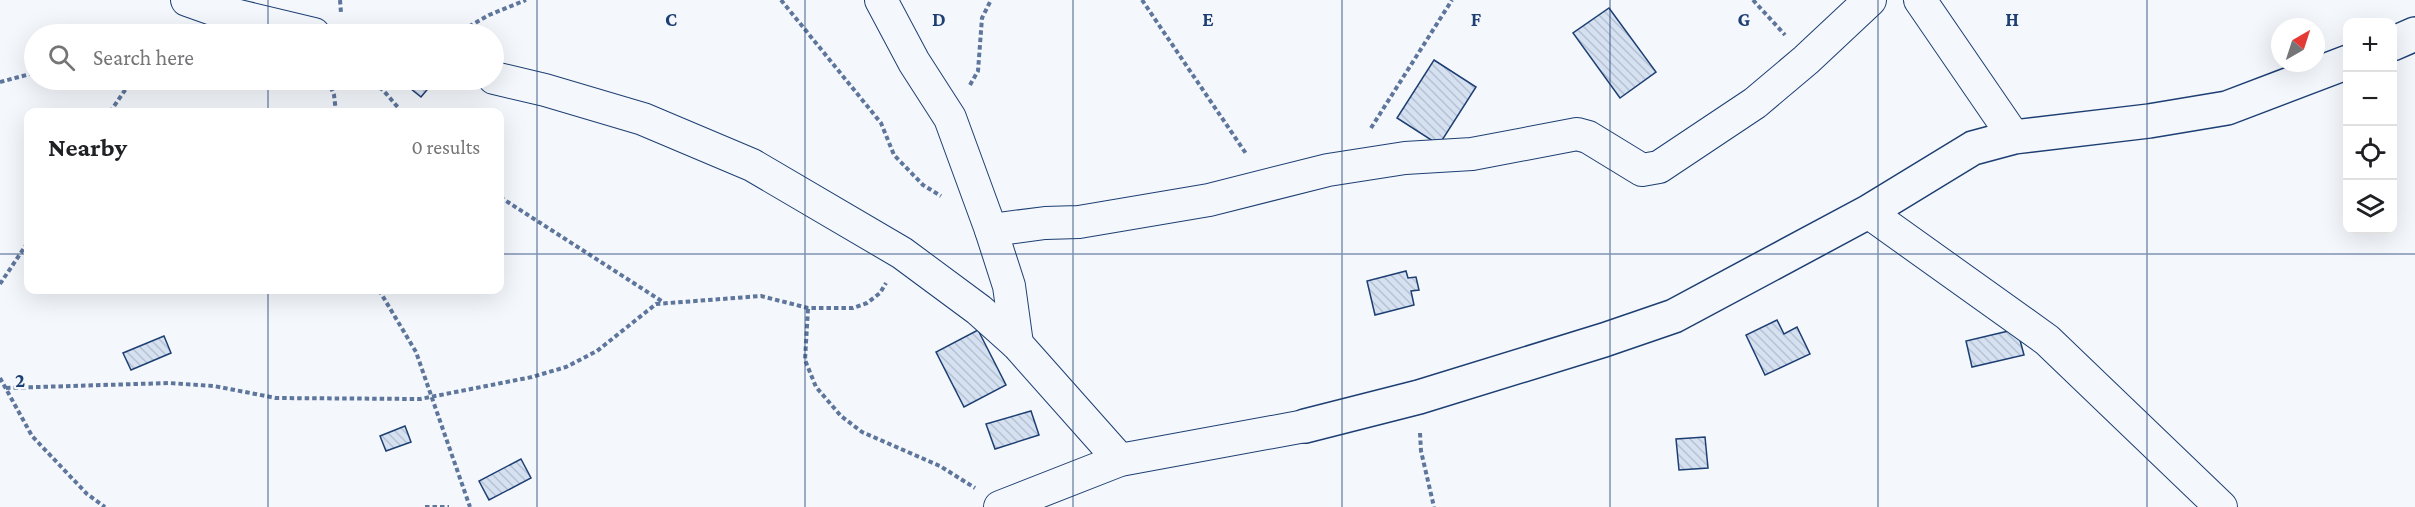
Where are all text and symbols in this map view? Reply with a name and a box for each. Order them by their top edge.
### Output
text: C [665,8,677,30]
text: D [932,8,946,30]
text: E [1202,8,1214,30]
text: F [1471,8,1482,30]
text: G [1738,8,1751,30]
text: H [2005,8,2019,30]
north arrow [2271,18,2325,72]
map controls [2343,18,2397,234]
button: + [2343,18,2397,72]
search box [24,24,504,90]
icon: search [45,41,78,74]
text: Search here [93,45,194,70]
button: − [2343,72,2397,126]
button: locate [2343,126,2397,180]
text: Nearby [48,133,127,162]
text: 0 results [411,136,480,158]
button: layers [2343,180,2397,234]
text: 2 [15,369,25,391]

